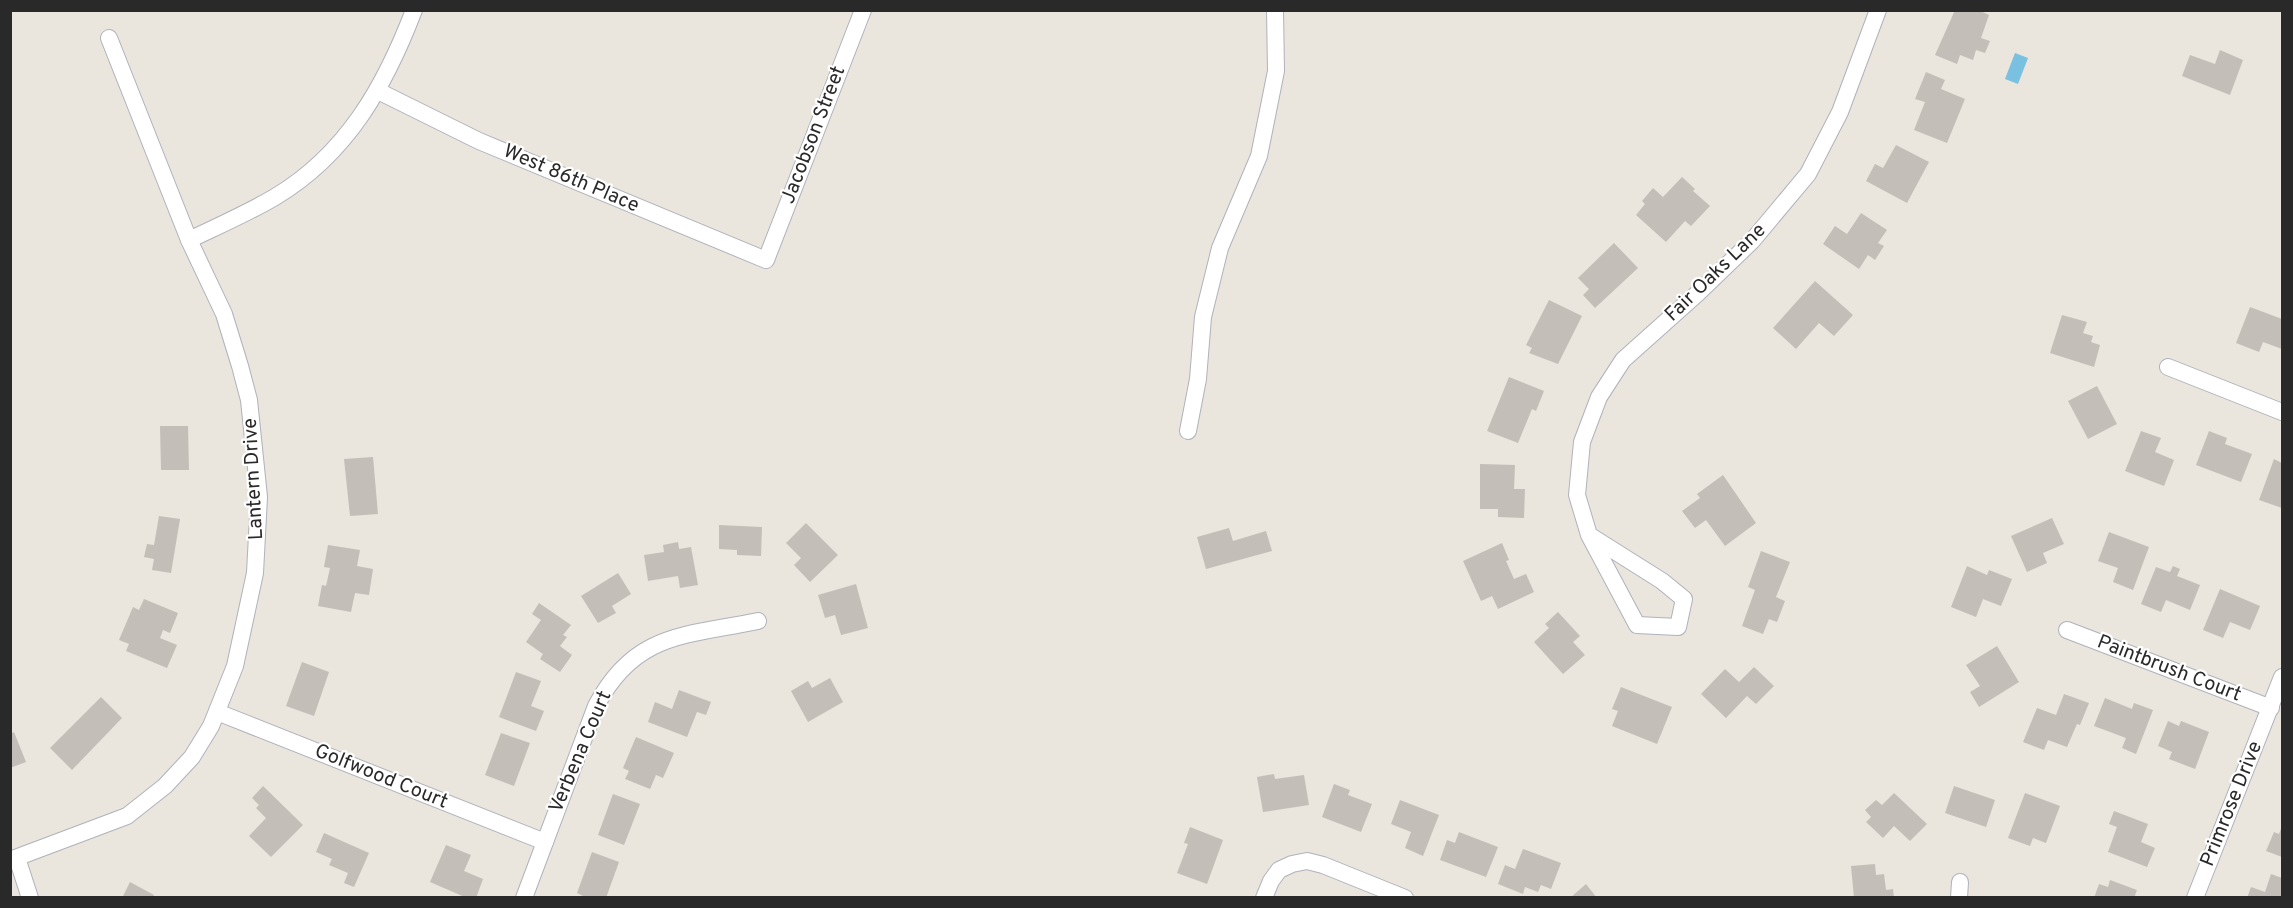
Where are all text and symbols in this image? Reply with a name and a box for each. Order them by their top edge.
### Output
street label: Jacobson Street [776,62,852,208]
street label: West 86th Place [499,139,643,219]
street label: Fair Oaks Lane [1660,218,1772,328]
street label: Lantern Drive [238,417,270,541]
street label: Paintbrush Court [2093,630,2245,708]
street label: Verbena Court [544,687,618,817]
street label: Golfwood Court [311,738,451,816]
street label: Primrose Drive [2195,738,2269,870]

